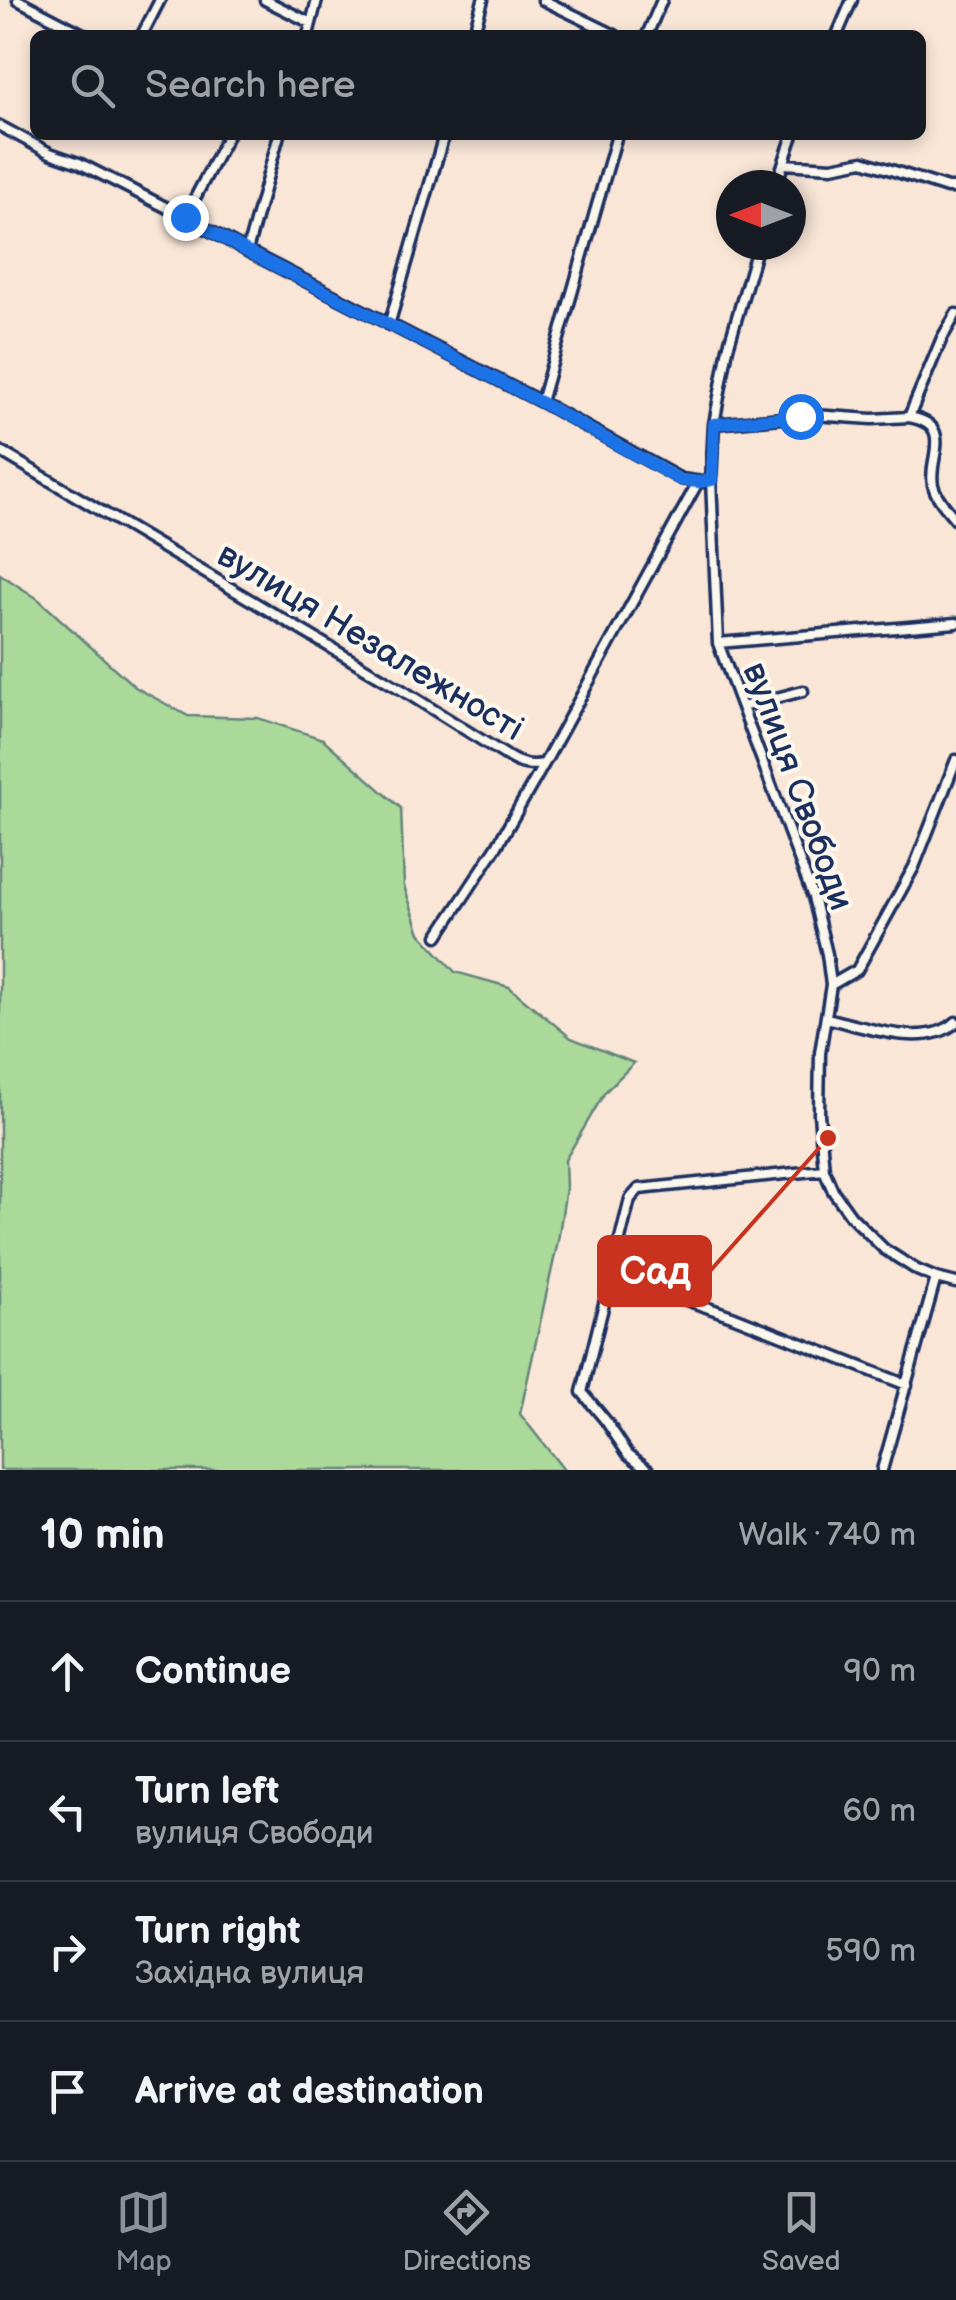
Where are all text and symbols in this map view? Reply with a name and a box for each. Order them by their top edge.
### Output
search box [30,30,926,140]
icon: search [65,58,120,113]
text: Search here [145,63,356,108]
north arrow [716,170,806,260]
route end [163,195,209,241]
route start [778,394,824,440]
street label: вулиця Незалежності [209,534,531,751]
street label: вулиця Свободи [733,657,862,916]
callout: Сад [599,1237,710,1305]
text: Сад [619,1250,691,1295]
text: 10 min [40,1510,165,1561]
text: Walk · 740 m [739,1516,916,1555]
icon: ahead [40,1644,95,1699]
text: Continue [135,1649,291,1694]
text: 90 m [844,1652,916,1691]
text: Turn left [135,1769,279,1814]
icon: left [40,1784,95,1839]
text: 60 m [843,1792,916,1831]
text: вулиця Свободи [135,1814,374,1853]
text: Turn right [135,1909,300,1954]
icon: right [40,1924,95,1979]
text: 590 m [825,1932,916,1971]
text: Західна вулиця [135,1954,364,1993]
icon: arrive [40,2064,95,2119]
text: Arrive at destination [135,2069,484,2114]
tab: Map [115,2185,172,2278]
tab: Directions [402,2185,531,2278]
tab: Saved [762,2185,841,2278]

